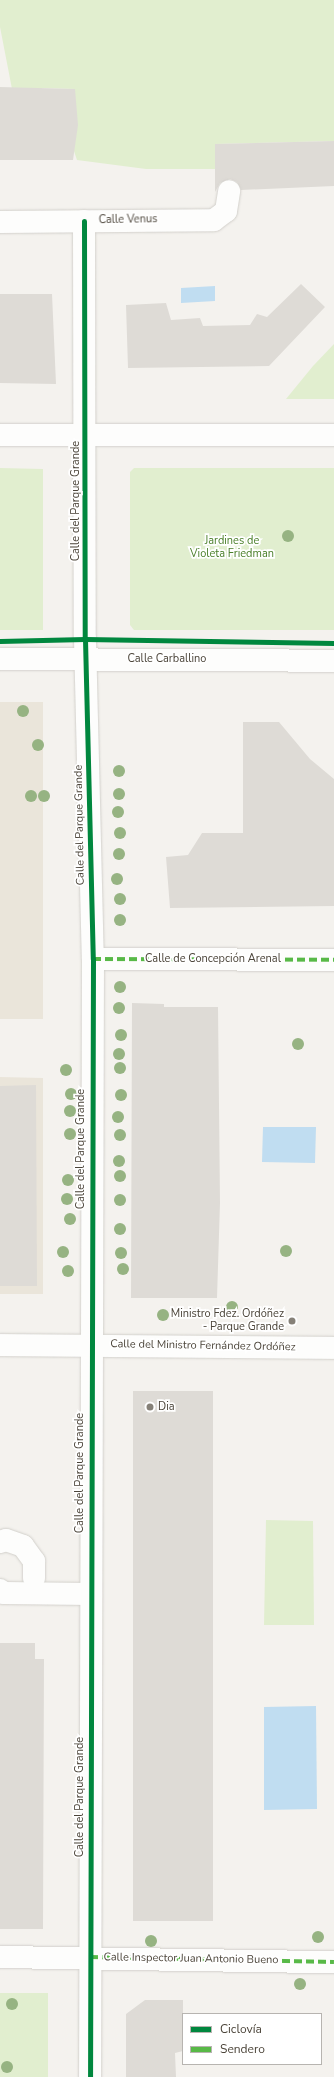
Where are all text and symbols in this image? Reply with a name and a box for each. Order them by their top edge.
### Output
street label: Calle Venus [99,213,157,227]
street label: Calle del Parque Grande [69,441,83,561]
park label: Jardines de Violeta Friedman [190,535,274,561]
street label: Calle Carballino [128,652,206,666]
street label: Calle del Parque Grande [72,765,88,885]
street label: Calle de Concepción Arenal [145,952,281,966]
street label: Calle del Parque Grande [74,1089,88,1209]
place label: Ministro Fdez. Ordóñez - Parque Grande [171,1308,284,1334]
marker: Ministro Fdez. Ordóñez - Parque Grande [287,1316,297,1326]
street label: Calle del Ministro Fernández Ordóñez [110,1338,296,1354]
place label: Dia [158,1400,175,1414]
marker: Dia [145,1402,155,1412]
street label: Calle del Parque Grande [73,1413,87,1533]
street label: Calle del Parque Grande [73,1737,87,1857]
street label: Calle Inspector Juan Antonio Bueno [103,1951,279,1967]
legend [182,2013,322,2065]
text: Ciclovía [220,2021,262,2037]
text: Sendero [220,2041,265,2057]

